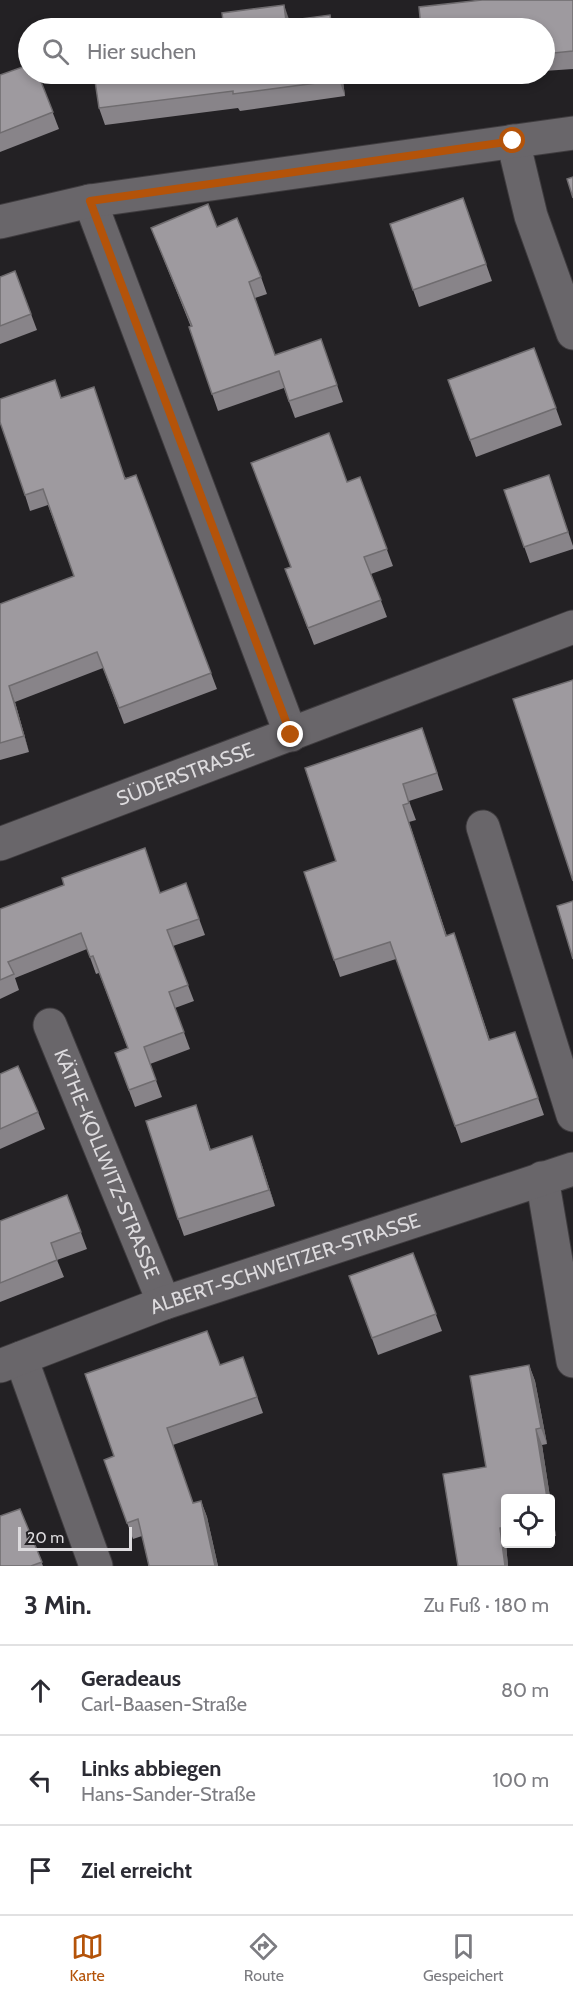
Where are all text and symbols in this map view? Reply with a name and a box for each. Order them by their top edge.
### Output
search box [18,18,555,84]
icon: search [39,35,72,68]
text: Hier suchen [87,38,196,65]
route start [499,127,525,153]
route end [277,721,303,747]
street label: SÜDERSTRASSE [113,737,257,811]
street label: KÄTHE-KOLLWITZ-STRASSE [49,1045,165,1282]
street label: ALBERT-SCHWEITZER-STRASSE [147,1208,423,1319]
map controls [501,1494,555,1548]
button: locate [501,1494,555,1548]
scale bar [18,1524,132,1552]
text: 20 m [27,1528,64,1547]
text: 3 Min. [24,1589,92,1621]
text: Zu Fuß · 180 m [424,1593,549,1617]
text: Geradeaus [81,1665,181,1692]
icon: ahead [24,1674,57,1707]
text: 80 m [501,1678,549,1702]
text: Carl-Baasen-Straße [81,1692,247,1716]
text: Links abbiegen [81,1755,221,1782]
icon: left [24,1764,57,1797]
text: 100 m [493,1768,549,1792]
text: Hans-Sander-Straße [81,1782,256,1806]
icon: arrive [24,1854,57,1887]
text: Ziel erreicht [81,1857,192,1884]
tab: Karte [70,1930,105,1985]
tab: Route [244,1930,284,1985]
tab: Gespeichert [423,1930,503,1985]

